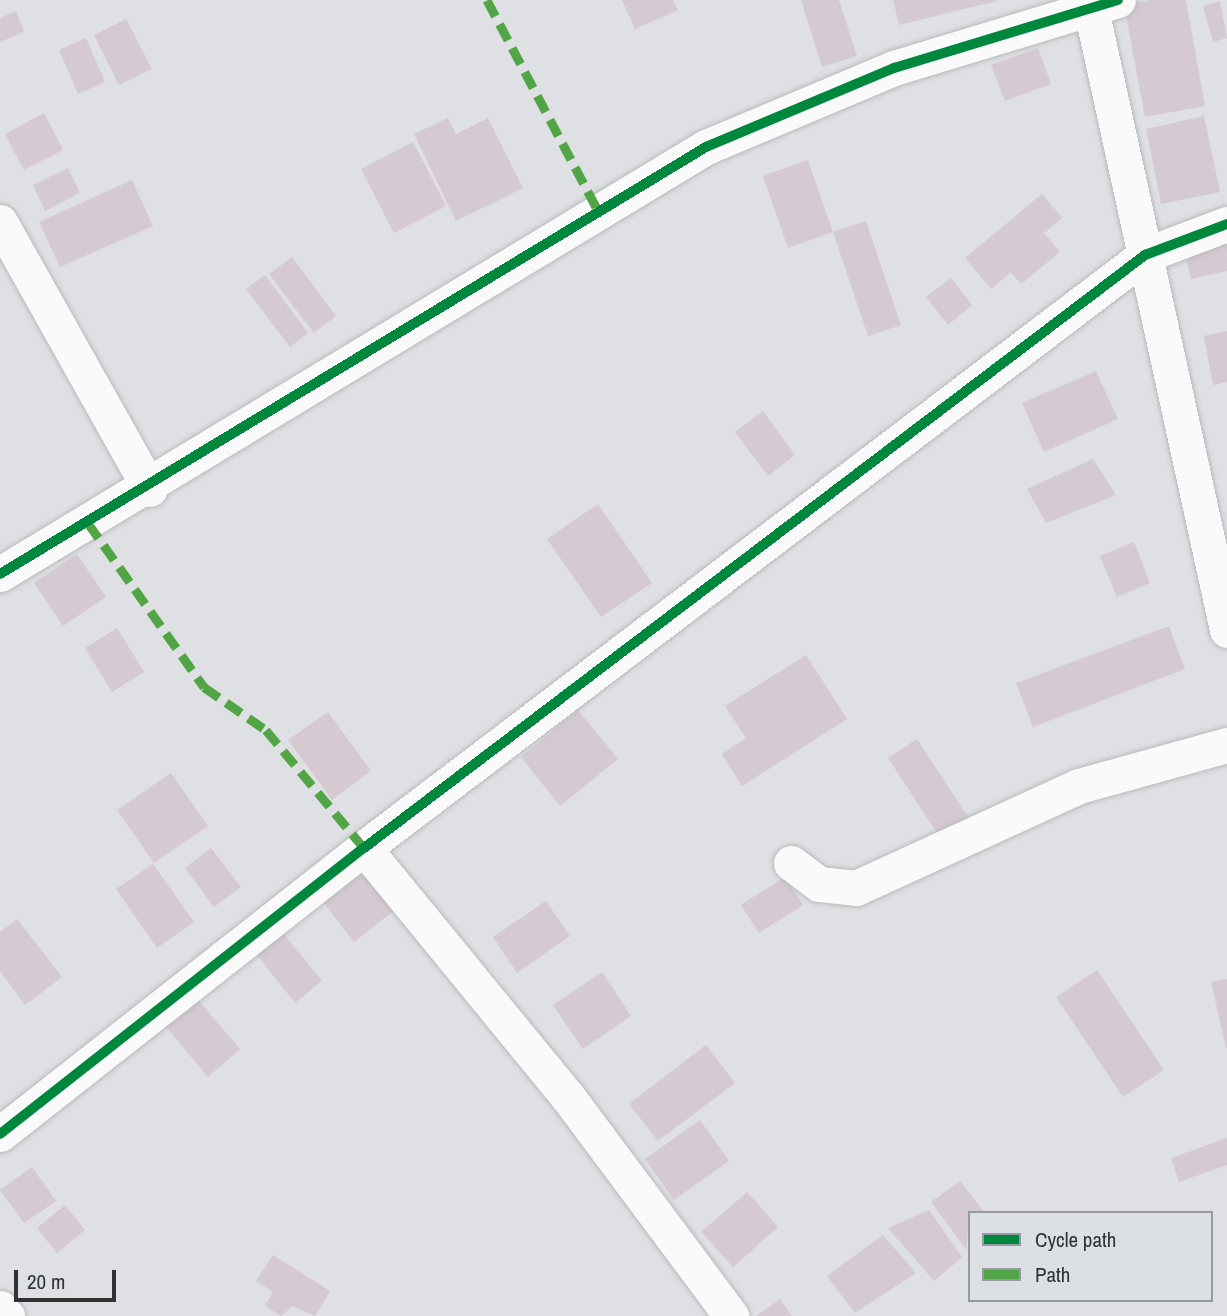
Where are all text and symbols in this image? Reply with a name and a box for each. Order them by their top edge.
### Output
legend [968,1211,1213,1302]
text: Cycle path [1035,1225,1116,1254]
scale bar [18,1256,119,1300]
text: Path [1035,1260,1070,1289]
text: 20 m [27,1267,65,1296]

